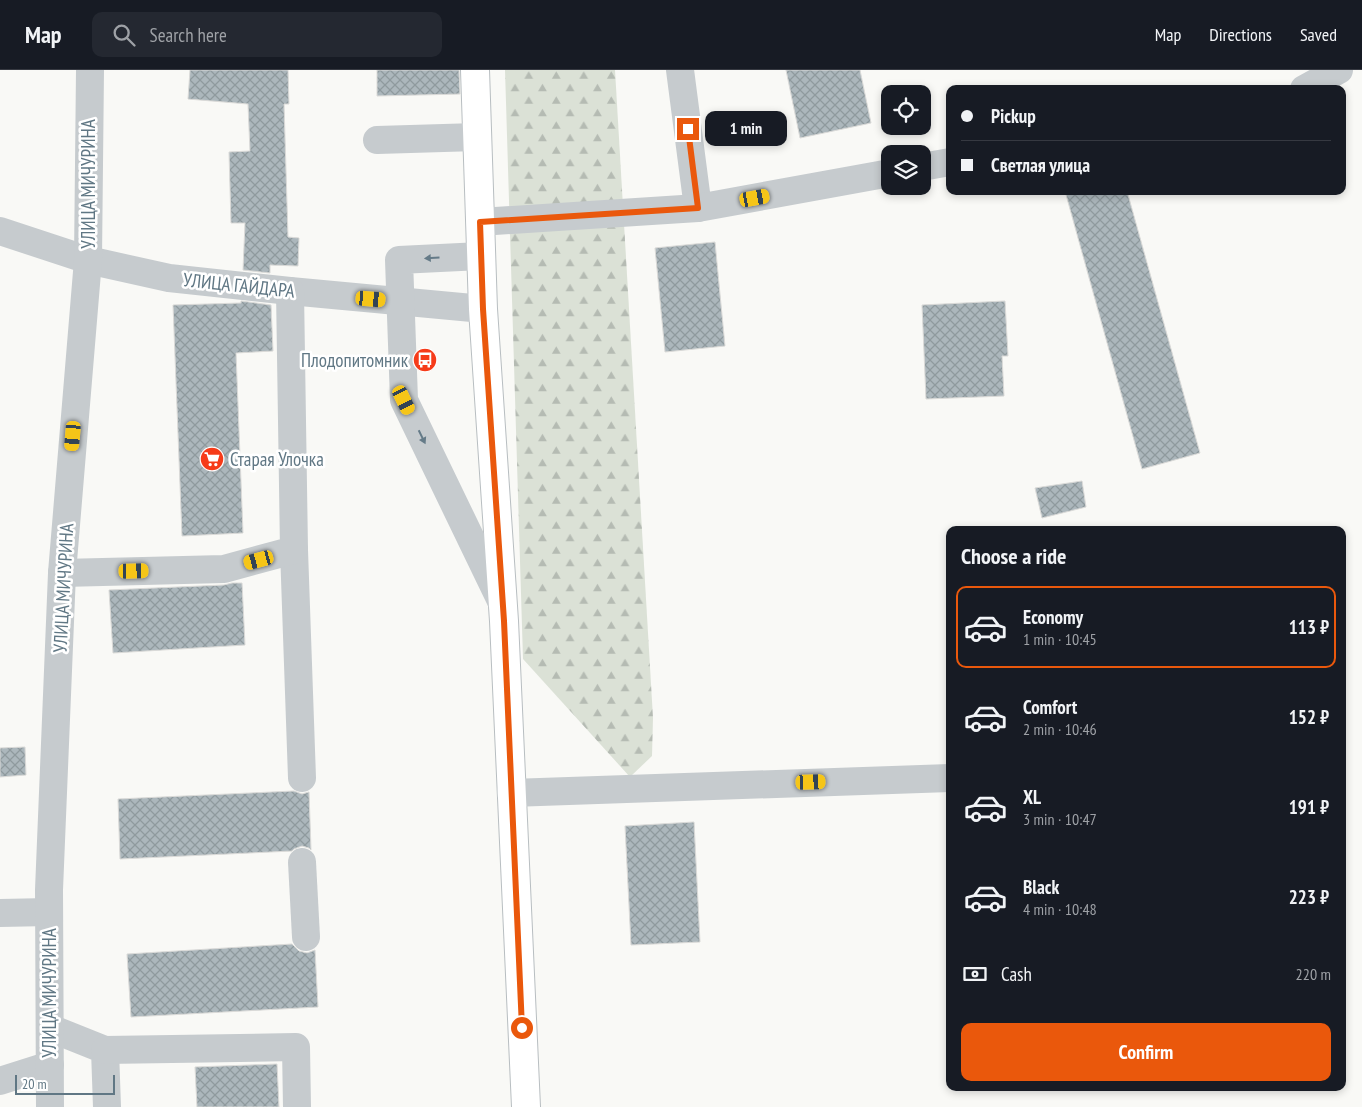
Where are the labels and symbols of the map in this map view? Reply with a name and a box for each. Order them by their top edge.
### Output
callout: 1 min [706,112,788,146]
route end [677,118,699,140]
street label: УЛИЦА МИЧУРИНА [76,119,100,249]
car [738,188,771,208]
one-way arrow [424,255,440,263]
street label: УЛИЦА ГАЙДАРА [182,267,296,303]
car [355,290,386,308]
bus stop icon: Плодопитомник [412,347,438,373]
place label: Плодопитомник [301,348,409,372]
car [390,383,417,417]
car [64,420,81,452]
one-way arrow [418,430,426,444]
supermarket icon: Старая Улочка [199,446,225,472]
place label: Старая Улочка [230,447,324,471]
street label: УЛИЦА МИЧУРИНА [48,523,78,653]
car [242,549,275,571]
car [118,563,149,579]
car [795,774,826,790]
street label: УЛИЦА МИЧУРИНА [37,928,61,1058]
route start [511,1017,533,1039]
scale bar [15,1072,115,1095]

